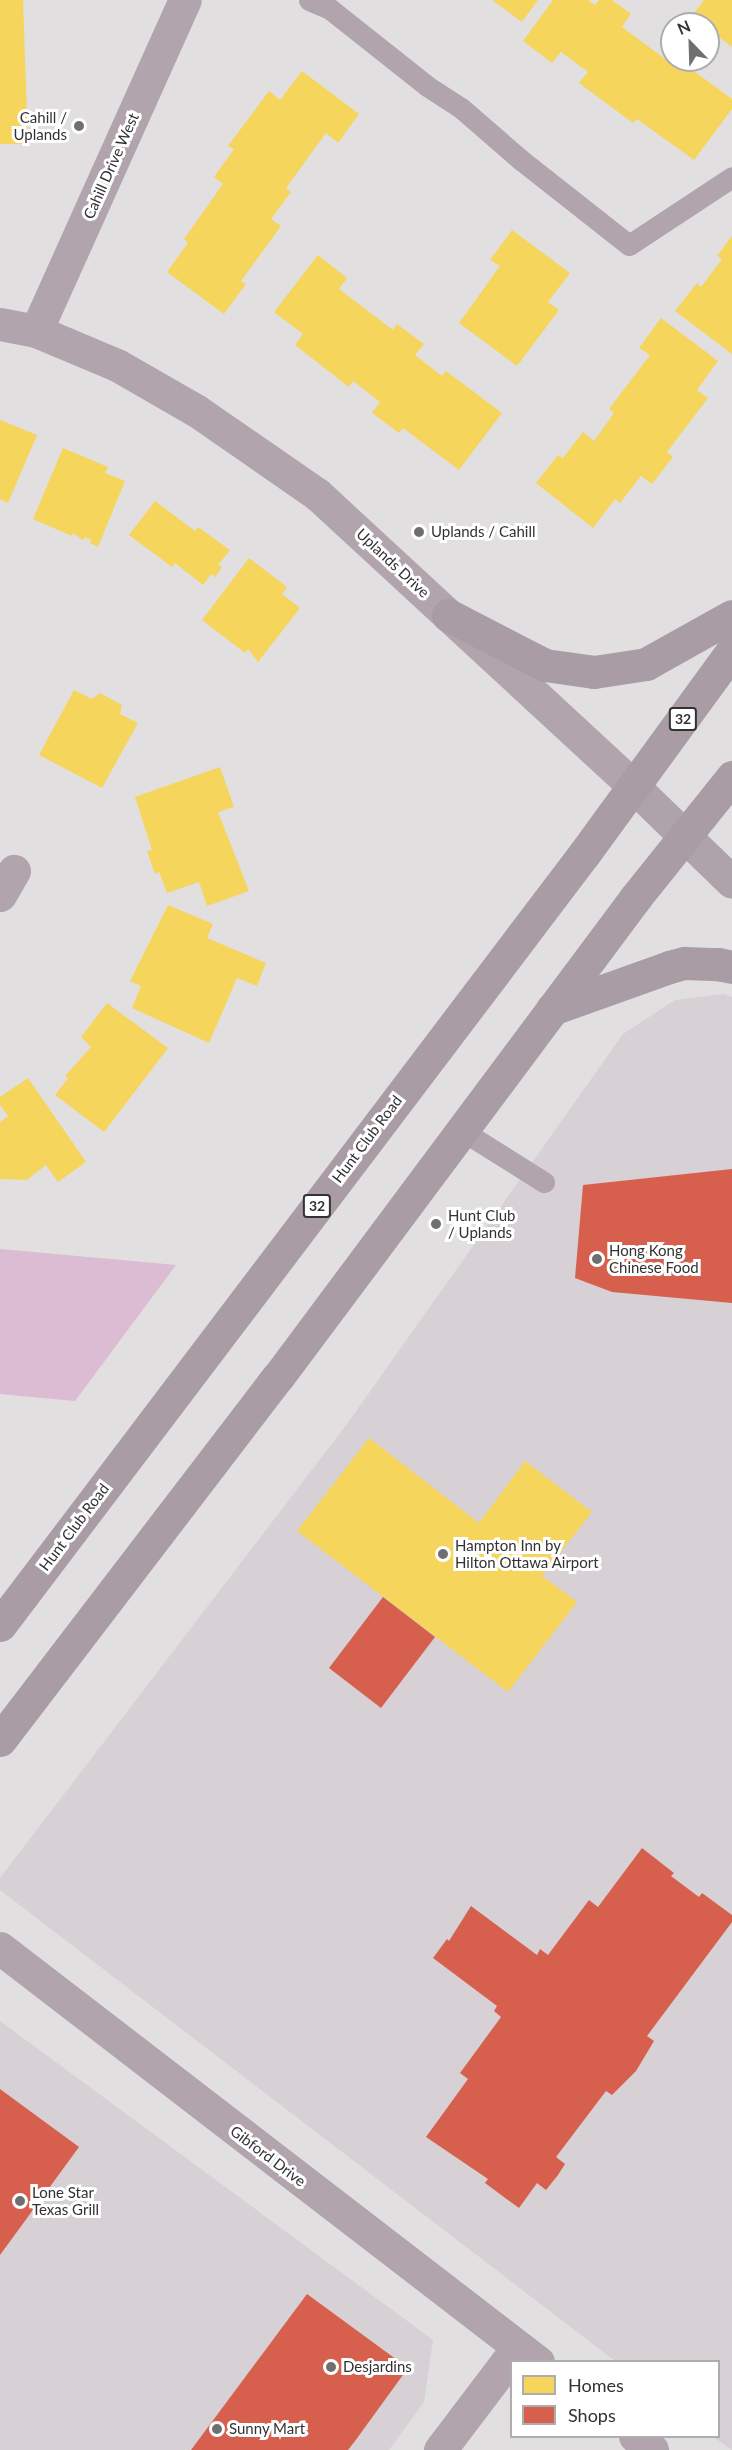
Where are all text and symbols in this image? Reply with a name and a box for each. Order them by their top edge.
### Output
north arrow [660,12,720,72]
text: N [674,16,693,38]
place label: Cahill / Uplands [14,108,67,143]
street label: Cahill Drive West [80,110,142,222]
marker: Cahill / Uplands [72,119,86,133]
place label: Uplands / Cahill [431,523,535,541]
street label: Uplands Drive [353,525,433,601]
marker: Uplands / Cahill [412,525,426,539]
road number: 32 [668,708,698,730]
street label: Hunt Club Road [328,1092,406,1186]
road number: 32 [302,1195,332,1217]
place label: Hunt Club / Uplands [448,1206,515,1241]
marker: Hunt Club / Uplands [429,1217,443,1231]
place label: Hong Kong Chinese Food [609,1241,699,1276]
marker: Hong Kong Chinese Food [590,1252,604,1266]
street label: Hunt Club Road [35,1480,113,1574]
place label: Hampton Inn by Hilton Ottawa Airport [455,1536,599,1571]
marker: Hampton Inn by Hilton Ottawa Airport [436,1547,450,1561]
street label: Gibford Drive [227,2122,309,2190]
place label: Lone Star Texas Grill [32,2183,99,2218]
marker: Lone Star Texas Grill [13,2194,27,2208]
place label: Desjardins [343,2358,412,2376]
marker: Desjardins [324,2360,338,2374]
legend [510,2360,720,2438]
text: Homes [568,2374,624,2396]
text: Shops [568,2404,616,2426]
place label: Sunny Mart [229,2420,305,2438]
marker: Sunny Mart [210,2422,224,2436]

